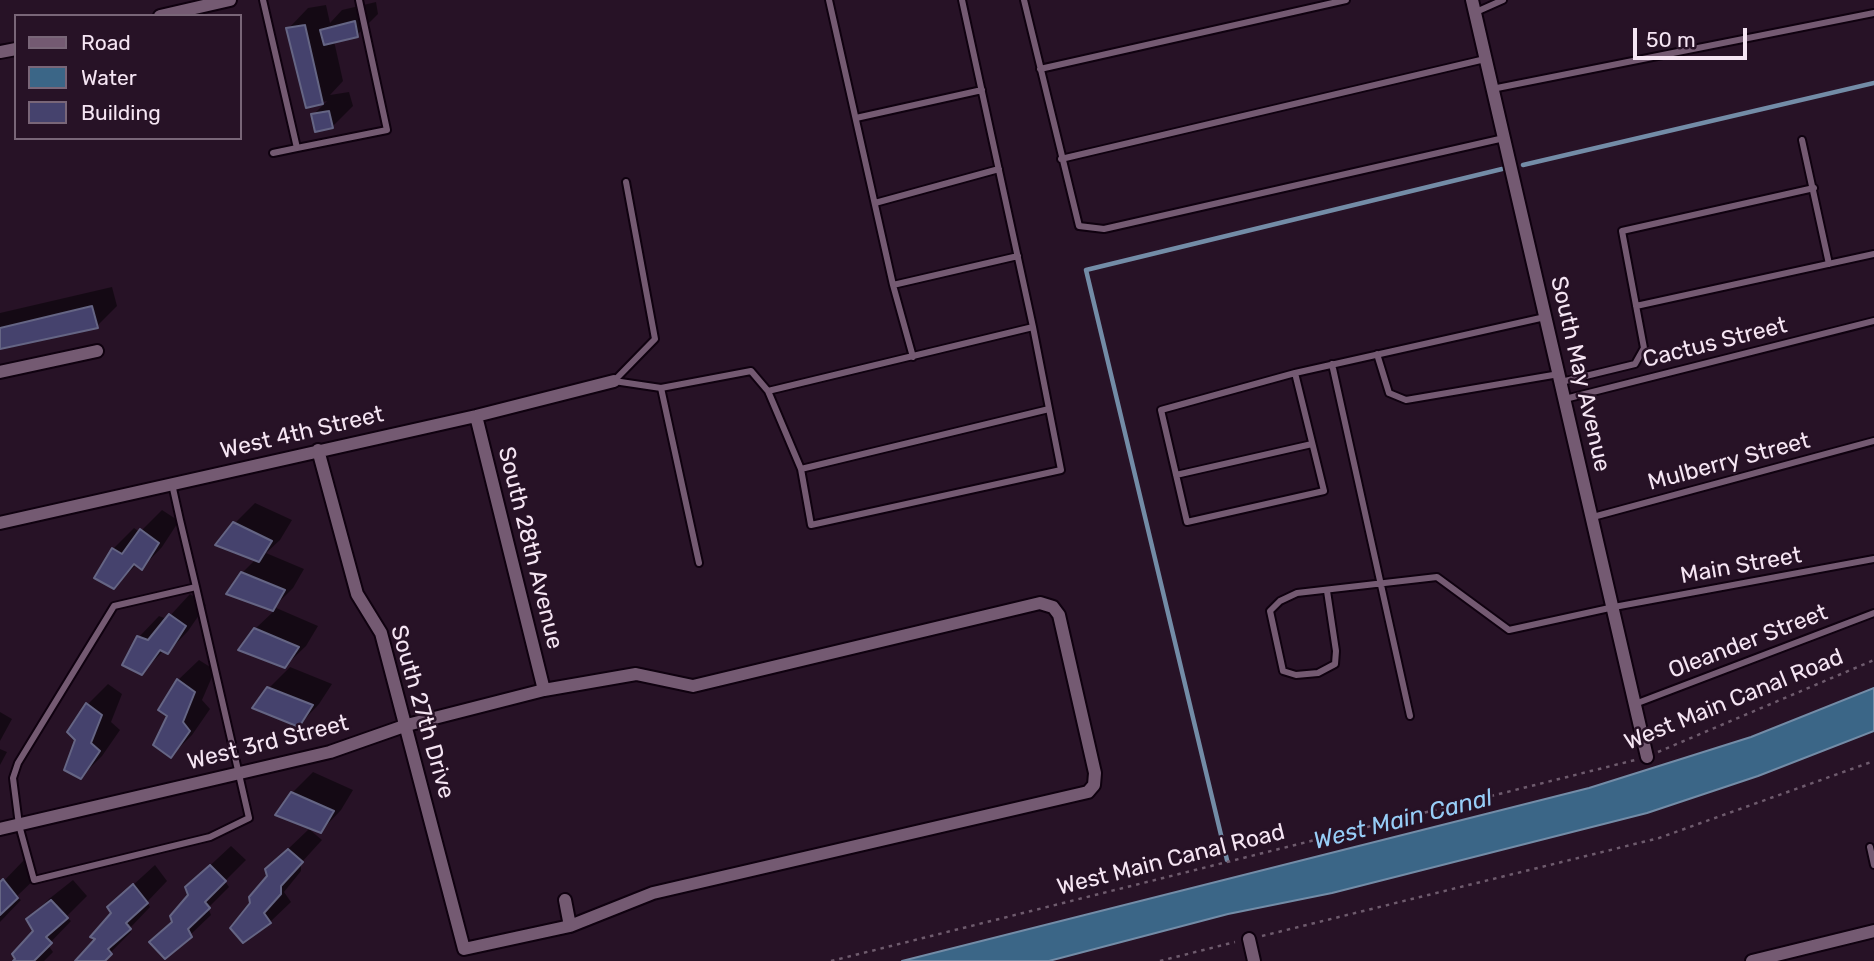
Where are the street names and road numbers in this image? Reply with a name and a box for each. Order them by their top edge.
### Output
street label: South May Avenue [1544,274,1616,474]
street label: Cactus Street [1640,312,1790,374]
street label: West 4th Street [218,401,386,465]
street label: Mulberry Street [1645,427,1813,497]
street label: South 28th Avenue [492,444,568,652]
street label: Main Street [1678,542,1804,590]
street label: Oleander Street [1665,599,1831,685]
street label: South 27th Drive [384,622,460,802]
street label: West Main Canal Road [1621,643,1847,757]
street label: West 3rd Street [184,710,352,776]
street label: West Main Canal Road [1054,818,1288,902]

